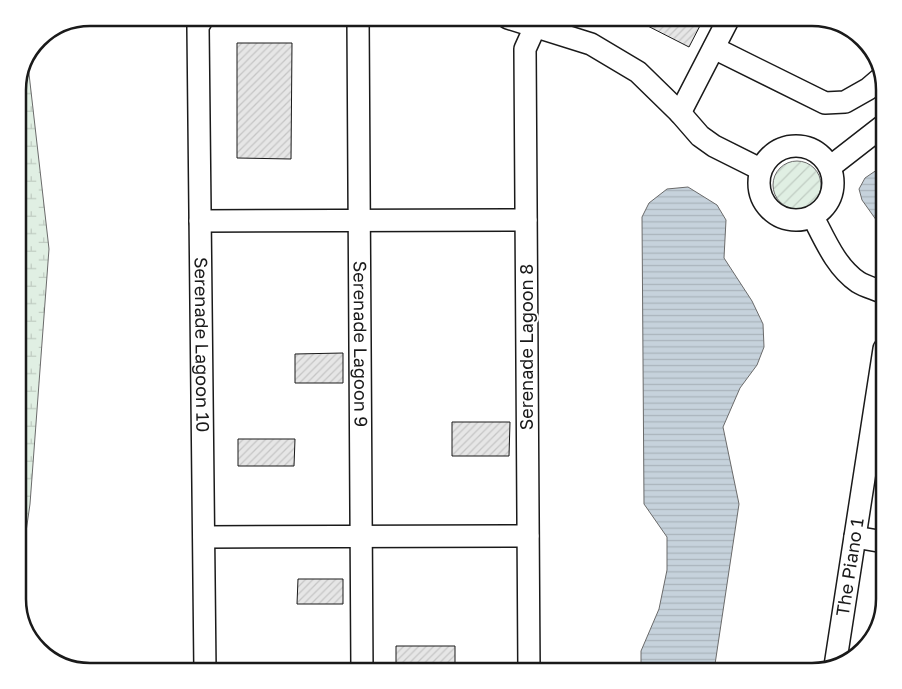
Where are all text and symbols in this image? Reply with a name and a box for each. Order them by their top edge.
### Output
street label: Serenade Lagoon 10 [191,257,214,432]
street label: Serenade Lagoon 9 [349,261,373,427]
street label: Serenade Lagoon 8 [515,264,537,430]
street label: The Piano 1 [831,516,868,618]

